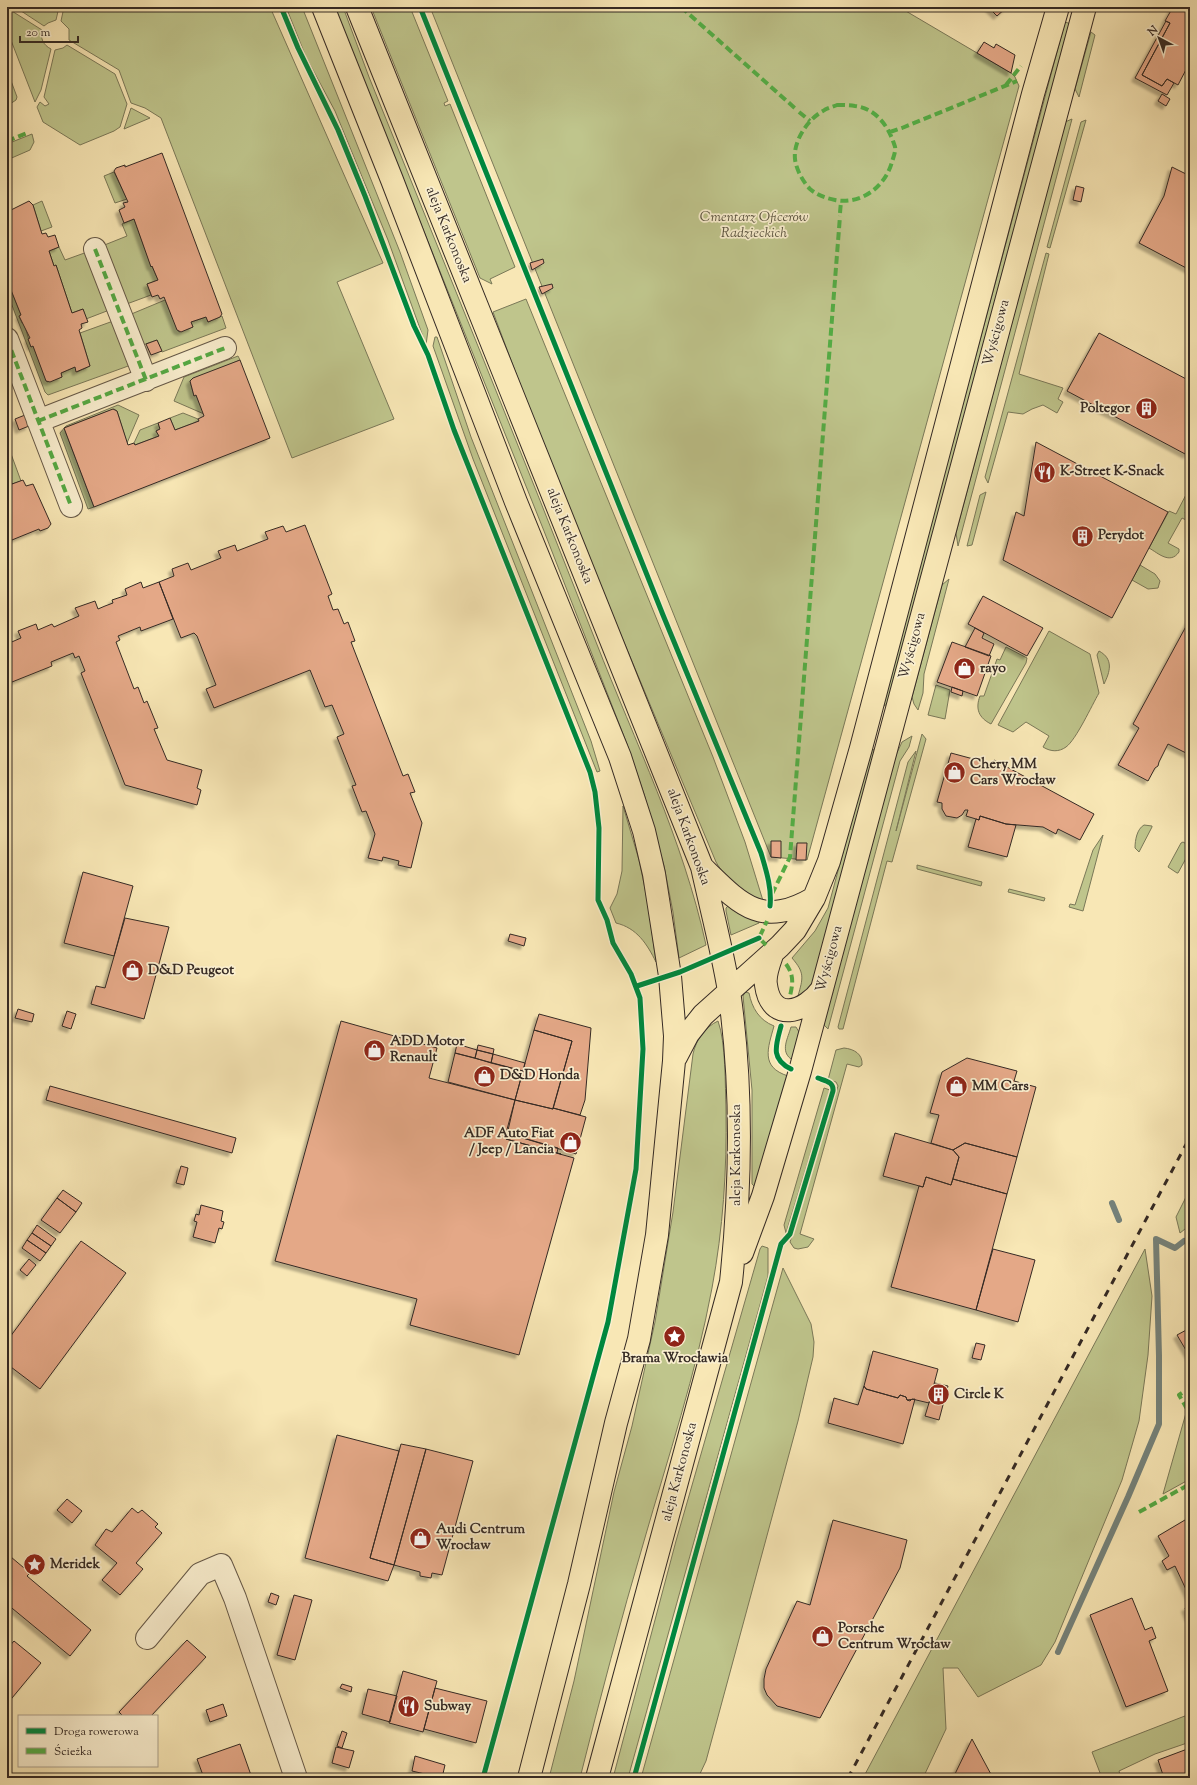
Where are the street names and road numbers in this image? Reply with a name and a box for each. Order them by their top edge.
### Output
street label: aleja Karkonoska [420,184,477,287]
street label: Wyścigowa [978,297,1016,369]
street label: aleja Karkonoska [541,485,598,588]
street label: Wyścigowa [894,610,932,682]
street label: aleja Karkonoska [661,786,715,889]
street label: Wyścigowa [811,923,849,995]
street label: aleja Karkonoska [727,1103,747,1206]
street label: aleja Karkonoska [657,1420,703,1524]

